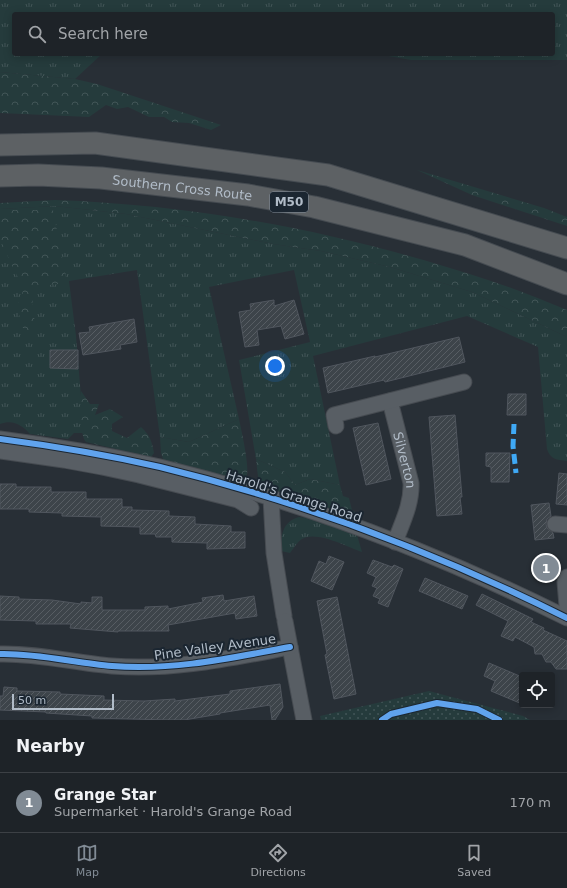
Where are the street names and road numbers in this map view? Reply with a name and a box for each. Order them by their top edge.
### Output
street label: Southern Cross Route [112,172,254,203]
road number: M50 [270,192,308,212]
street label: Silverton [391,430,419,489]
street label: Harold's Grange Road [224,467,364,525]
street label: Pine Valley Avenue [153,631,277,663]

